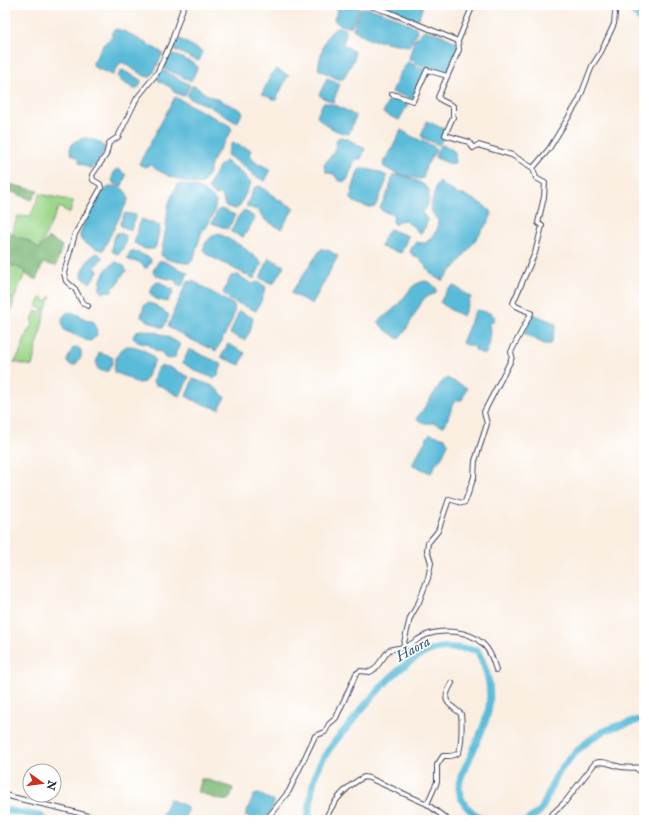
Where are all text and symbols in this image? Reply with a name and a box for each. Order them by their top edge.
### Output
water label: Haora [391,632,434,667]
north arrow [22,763,62,803]
text: N [43,778,59,792]

